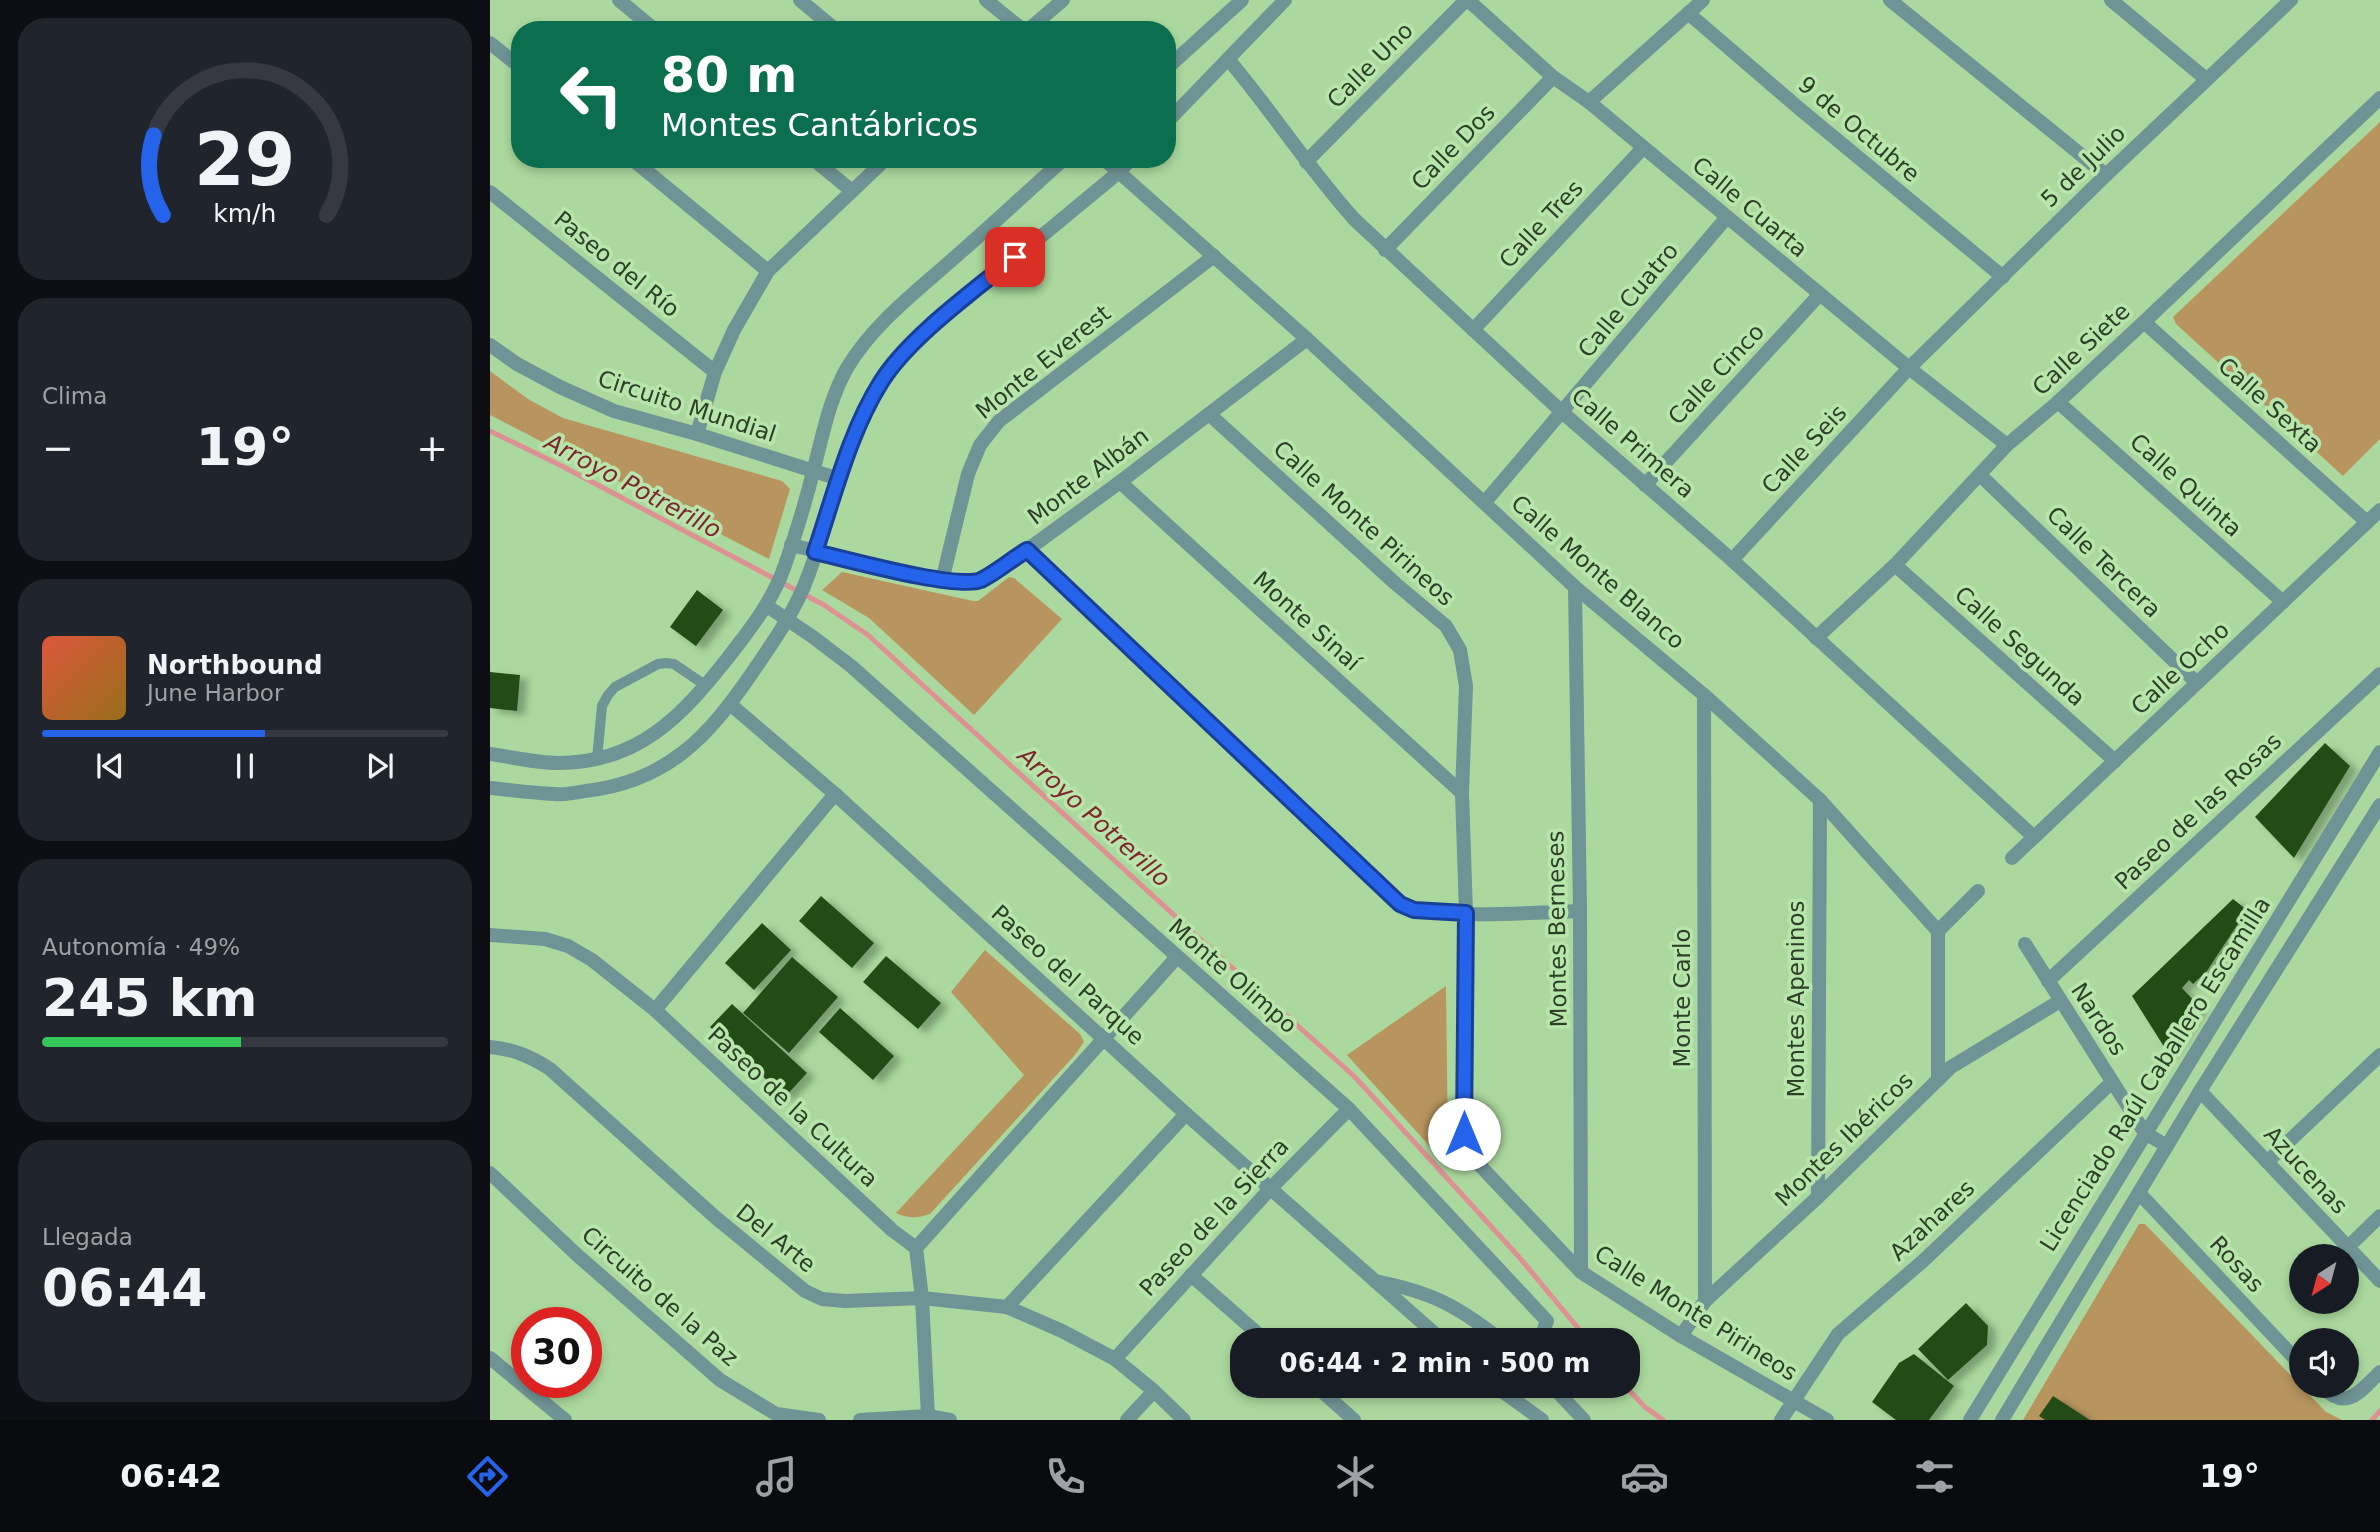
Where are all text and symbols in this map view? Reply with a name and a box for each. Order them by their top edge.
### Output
street label: Calle Uno [1322,17,1418,113]
text: 80 m [661,47,797,104]
icon: left [546,49,637,140]
street label: 9 de Octubre [1793,71,1925,187]
street label: Calle Dos [1406,99,1500,195]
text: Montes Cantábricos [661,106,978,144]
text: 29 [194,118,296,203]
street label: 5 de Julio [2036,120,2130,212]
street label: Calle Cuarta [1687,151,1813,263]
street label: Calle Tres [1494,175,1588,273]
text: km/h [213,199,277,228]
street label: Paseo del Río [549,206,685,322]
pin [985,227,1045,287]
icon: arrive [996,238,1034,276]
street label: Calle Cuatro [1573,238,1683,362]
street label: Calle Siete [2027,298,2135,400]
street label: Monte Everest [971,300,1115,424]
street label: Calle Cinco [1663,318,1769,430]
street label: Calle Sexta [2213,352,2327,458]
street label: Circuito Mundial [595,365,779,447]
text: Clima [42,383,107,409]
street label: Calle Primera [1566,383,1700,503]
street label: Calle Seis [1756,399,1852,499]
text: 19° [196,417,294,477]
street label: Monte Albán [1023,422,1153,530]
text: − [42,426,74,470]
text: + [416,426,448,470]
water label: Arroyo Potrerillo [539,427,726,544]
street label: Calle Quinta [2125,428,2247,542]
street label: Calle Monte Pirineos [1268,435,1460,611]
street label: Calle Monte Blanco [1506,490,1690,654]
street label: Calle Tercera [2042,501,2166,623]
street label: Monte Sinaí [1248,566,1366,676]
street label: Calle Segunda [1950,581,2090,711]
street label: Calle Ocho [2126,616,2234,720]
text: Northbound [147,650,323,680]
text: June Harbor [147,680,283,706]
street label: Paseo de las Rosas [2110,727,2286,895]
water label: Arroyo Potrerillo [1011,740,1176,893]
icon: previous [91,747,129,785]
icon: pause [226,747,264,785]
icon: next [361,747,399,785]
street label: Montes Berneses [1542,830,1572,1028]
street label: Licenciado Raúl Caballero Escamilla [2035,892,2275,1256]
street label: Paseo del Parque [986,900,1150,1050]
street label: Montes Apeninos [1783,900,1809,1098]
street label: Monte Olimpo [1164,913,1302,1039]
street label: Monte Carlo [1669,928,1695,1068]
text: Autonomía · 49% [42,934,240,960]
text: 245 km [42,968,257,1028]
street label: Nardos [2066,978,2132,1060]
street label: Paseo de la Cultura [703,1022,883,1192]
street label: Montes Ibéricos [1770,1067,1918,1211]
position arrow [1427,1097,1501,1171]
street label: Azucenas [2259,1121,2353,1219]
street label: Paseo de la Sierra [1134,1133,1294,1301]
street label: Azahares [1884,1174,1980,1266]
street label: Del Arte [731,1198,821,1278]
street label: Circuito de la Paz [577,1221,743,1371]
text: Llegada [42,1224,133,1250]
street label: Rosas [2205,1231,2269,1297]
street label: Calle Monte Pirineos [1590,1240,1802,1386]
north arrow [2289,1244,2359,1314]
map controls [2289,1244,2359,1398]
text: 06:44 [42,1258,208,1318]
speed limit sign: 30 [511,1307,602,1398]
button: sound [2289,1328,2359,1398]
text: 06:44 · 2 min · 500 m [1280,1348,1590,1378]
icon: directions [463,1452,512,1501]
icon: music [752,1452,801,1501]
icon: phone [1041,1452,1090,1501]
icon: climate [1331,1452,1380,1501]
icon: car [1620,1452,1669,1501]
icon: filters [1910,1452,1959,1501]
text: 06:42 [120,1457,222,1495]
text: 19° [2199,1457,2260,1495]

